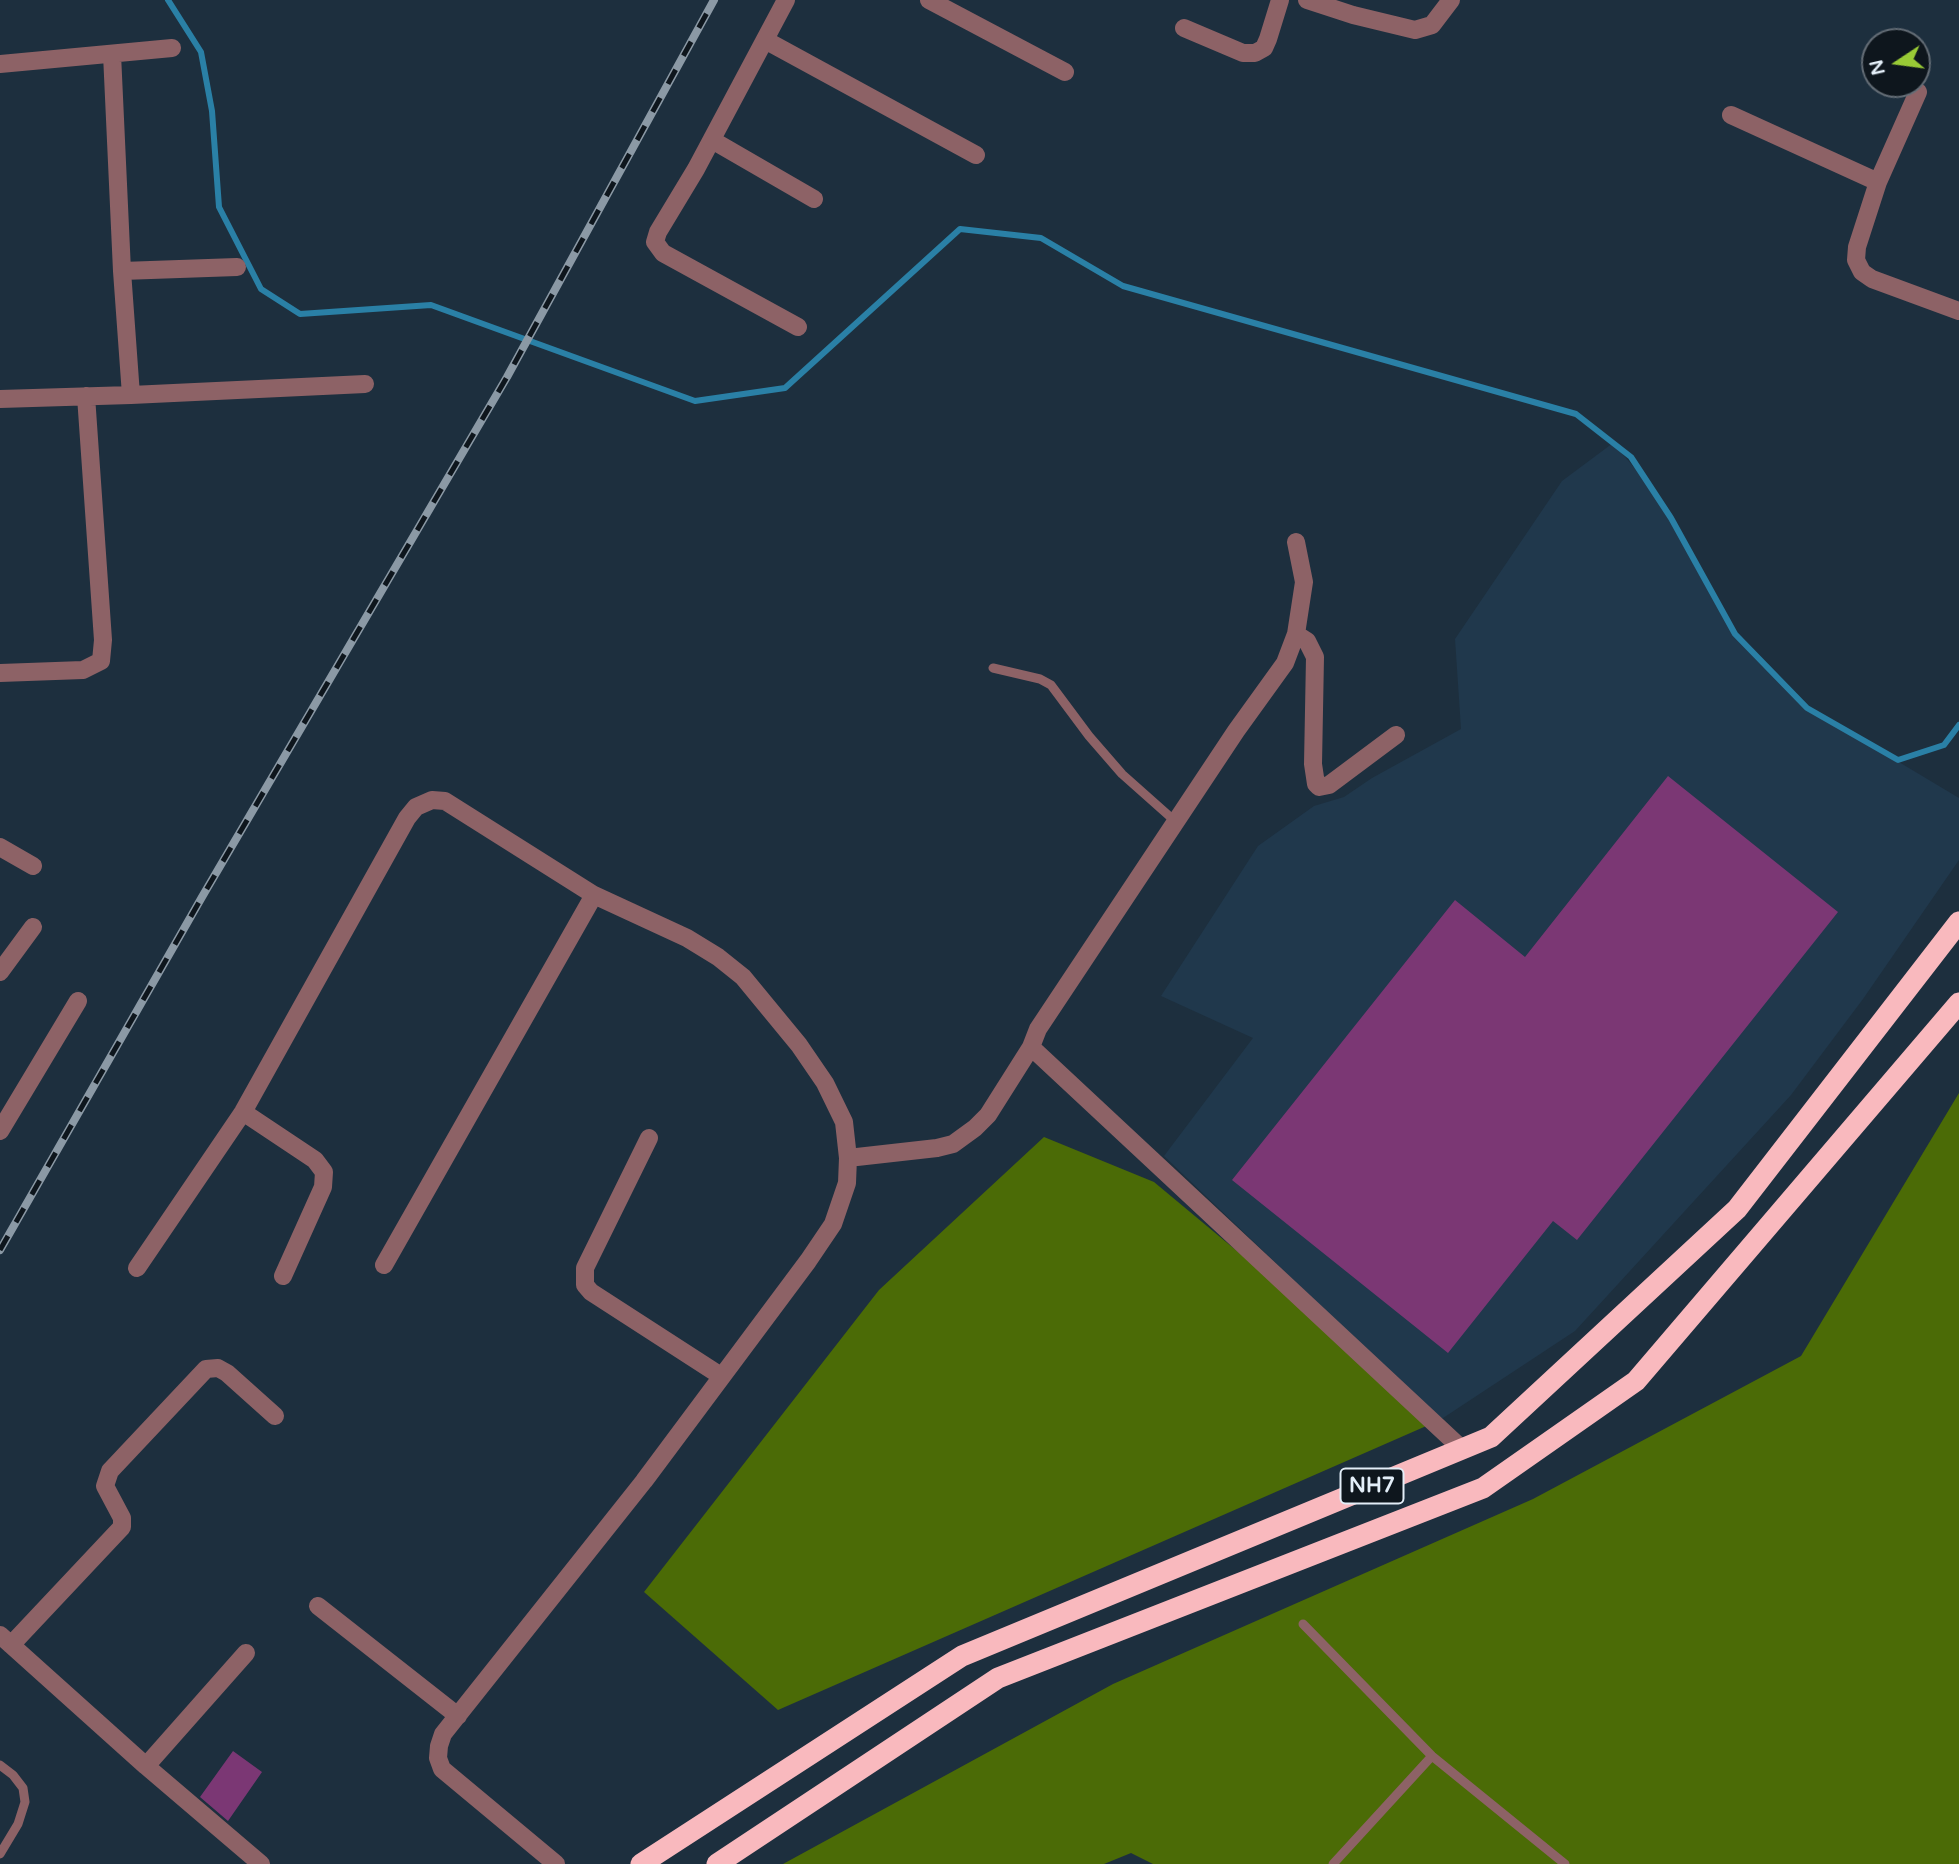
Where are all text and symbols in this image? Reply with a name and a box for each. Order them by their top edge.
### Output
north arrow [1861,28,1931,98]
text: N [1865,57,1890,77]
road number: NH7 [1340,1468,1404,1504]

